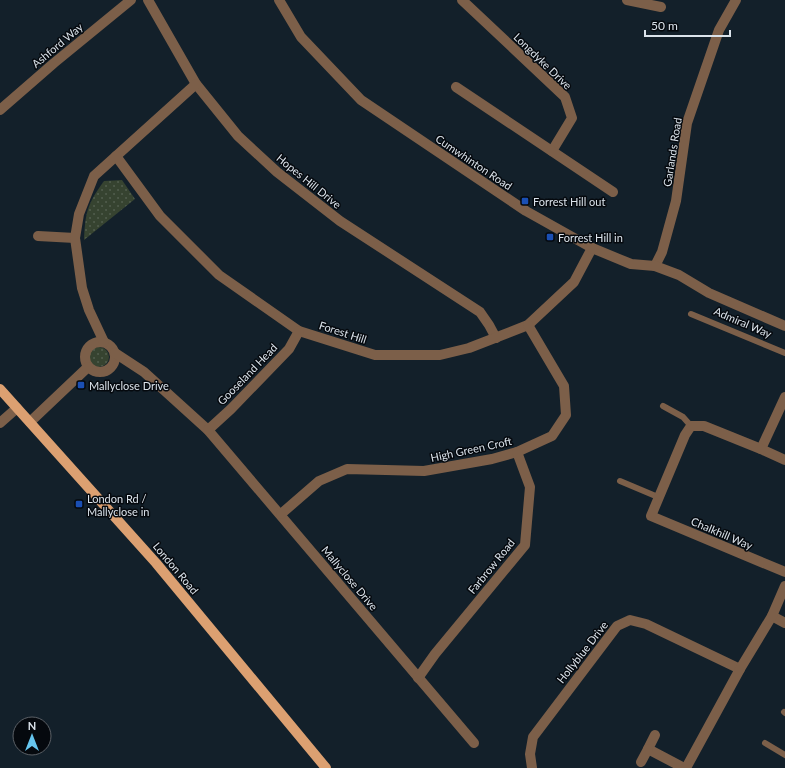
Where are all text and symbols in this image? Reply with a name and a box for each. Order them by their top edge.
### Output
scale bar [645,12,730,38]
text: 50 m [651,18,678,33]
street label: Ashford Way [29,20,85,70]
street label: Longdyke Drive [511,30,575,92]
street label: Garlands Road [660,117,684,187]
street label: Cumwhinton Road [433,132,515,192]
street label: Hopes Hill Drive [274,151,344,211]
place label: Forrest Hill out [533,195,605,208]
marker: Forrest Hill out [520,196,530,206]
place label: Forrest Hill in [558,231,623,244]
marker: Forrest Hill in [545,232,555,242]
street label: Admiral Way [712,304,774,340]
street label: Forest Hill [318,318,368,346]
street label: Gooseland Head [215,341,279,407]
place label: Mallyclose Drive [89,379,169,392]
marker: Mallyclose Drive [76,380,86,390]
street label: High Green Croft [429,434,513,464]
place label: London Rd / Mallyclose in [87,492,149,518]
marker: London Rd / Mallyclose in [74,499,84,509]
street label: Chalkhill Way [689,514,755,552]
street label: Farbrow Road [465,536,517,596]
street label: London Road [151,540,201,596]
street label: Mallyclose Drive [319,543,381,613]
street label: Hollyblue Drive [554,618,610,686]
north arrow [12,716,52,756]
text: N [28,719,36,732]

